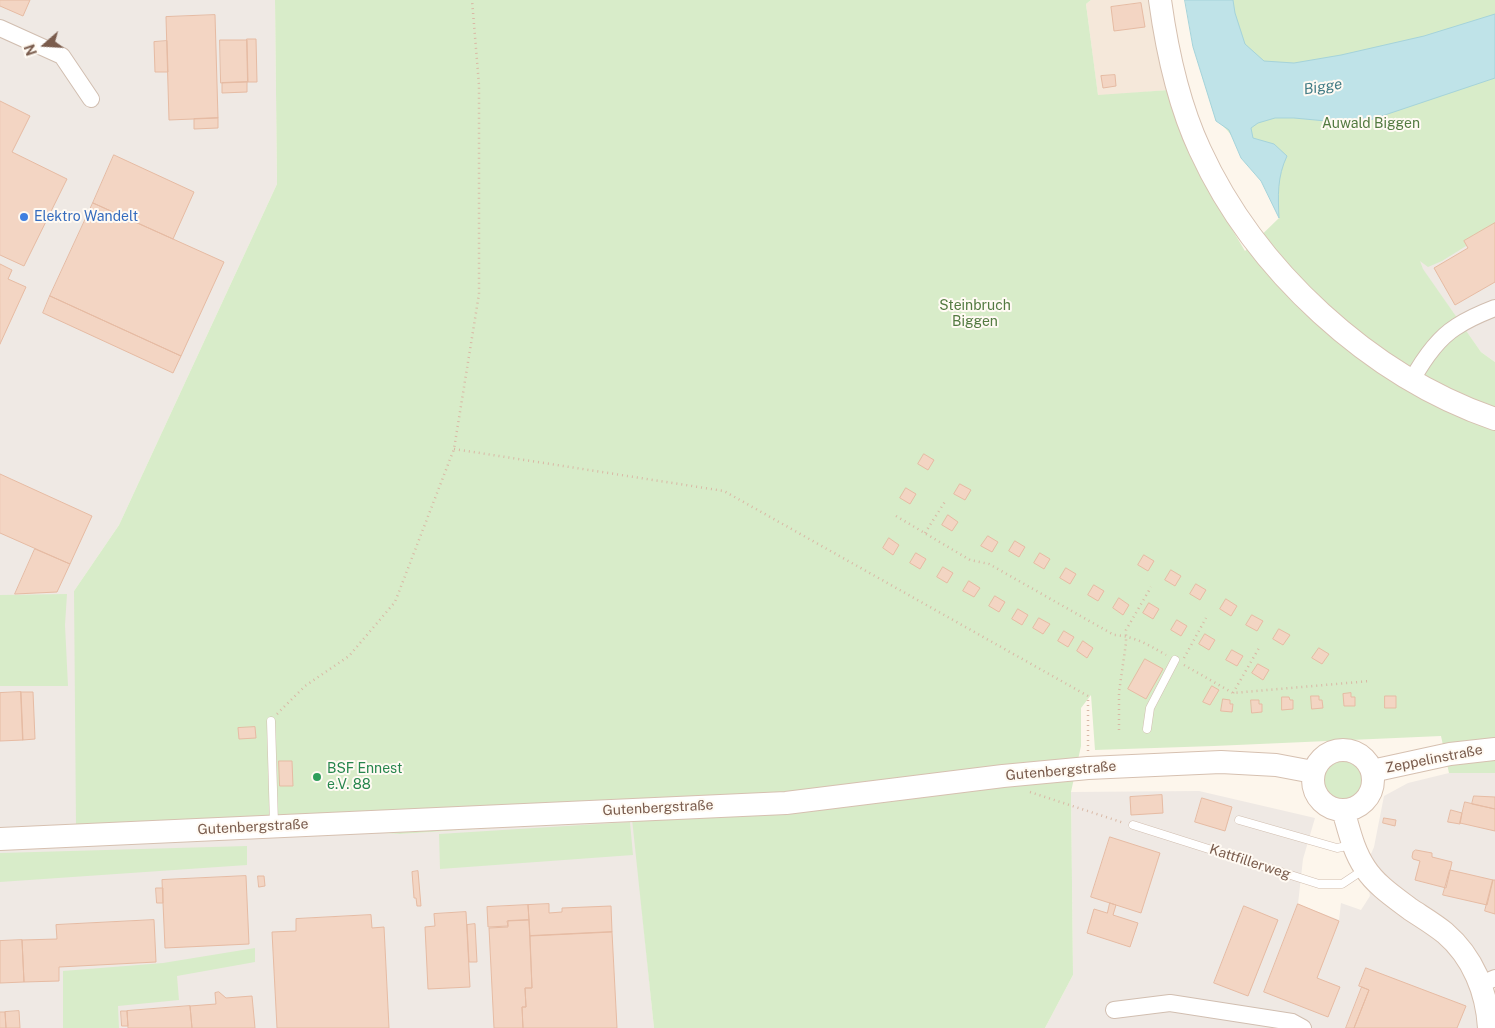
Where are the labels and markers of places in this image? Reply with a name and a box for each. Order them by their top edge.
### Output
place label: Elektro Wandelt [34,209,138,225]
marker: Elektro Wandelt [18,211,30,223]
place label: BSF Ennest e.V. 88 [327,761,402,794]
marker: BSF Ennest e.V. 88 [311,771,323,783]

